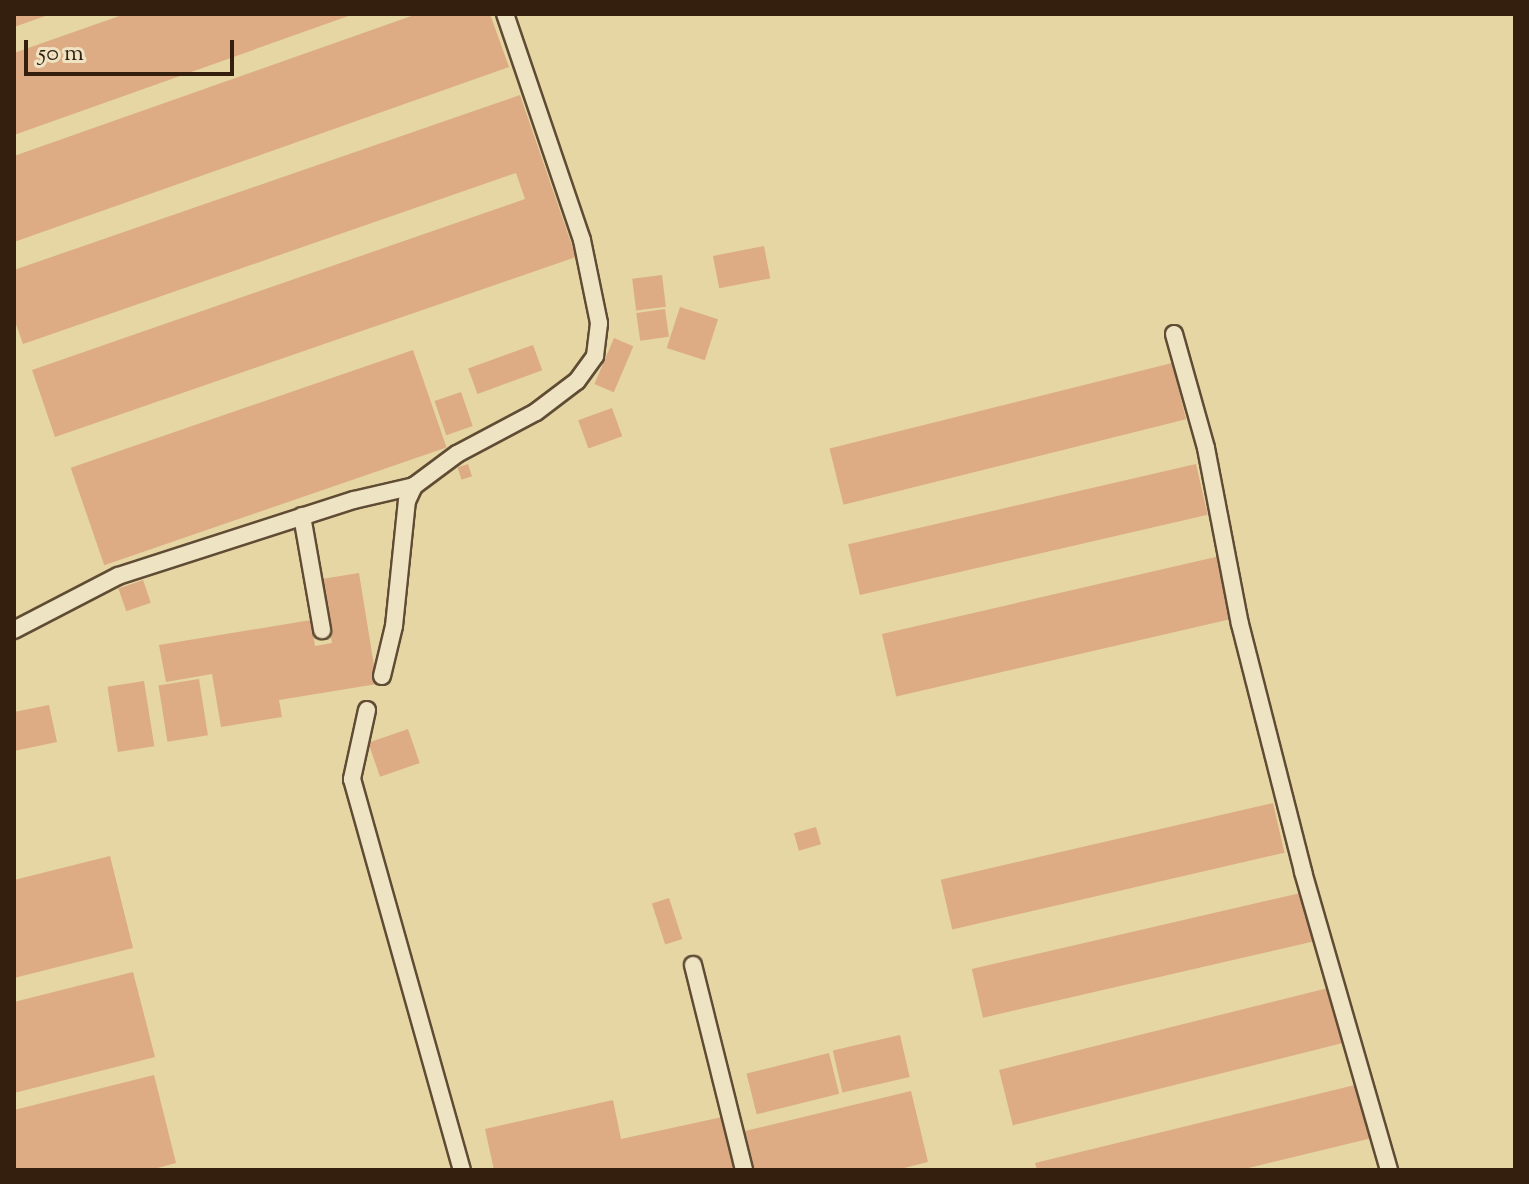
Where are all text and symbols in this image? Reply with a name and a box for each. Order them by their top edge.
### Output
scale bar [28,24,238,74]
text: 50 m [38,37,84,71]

